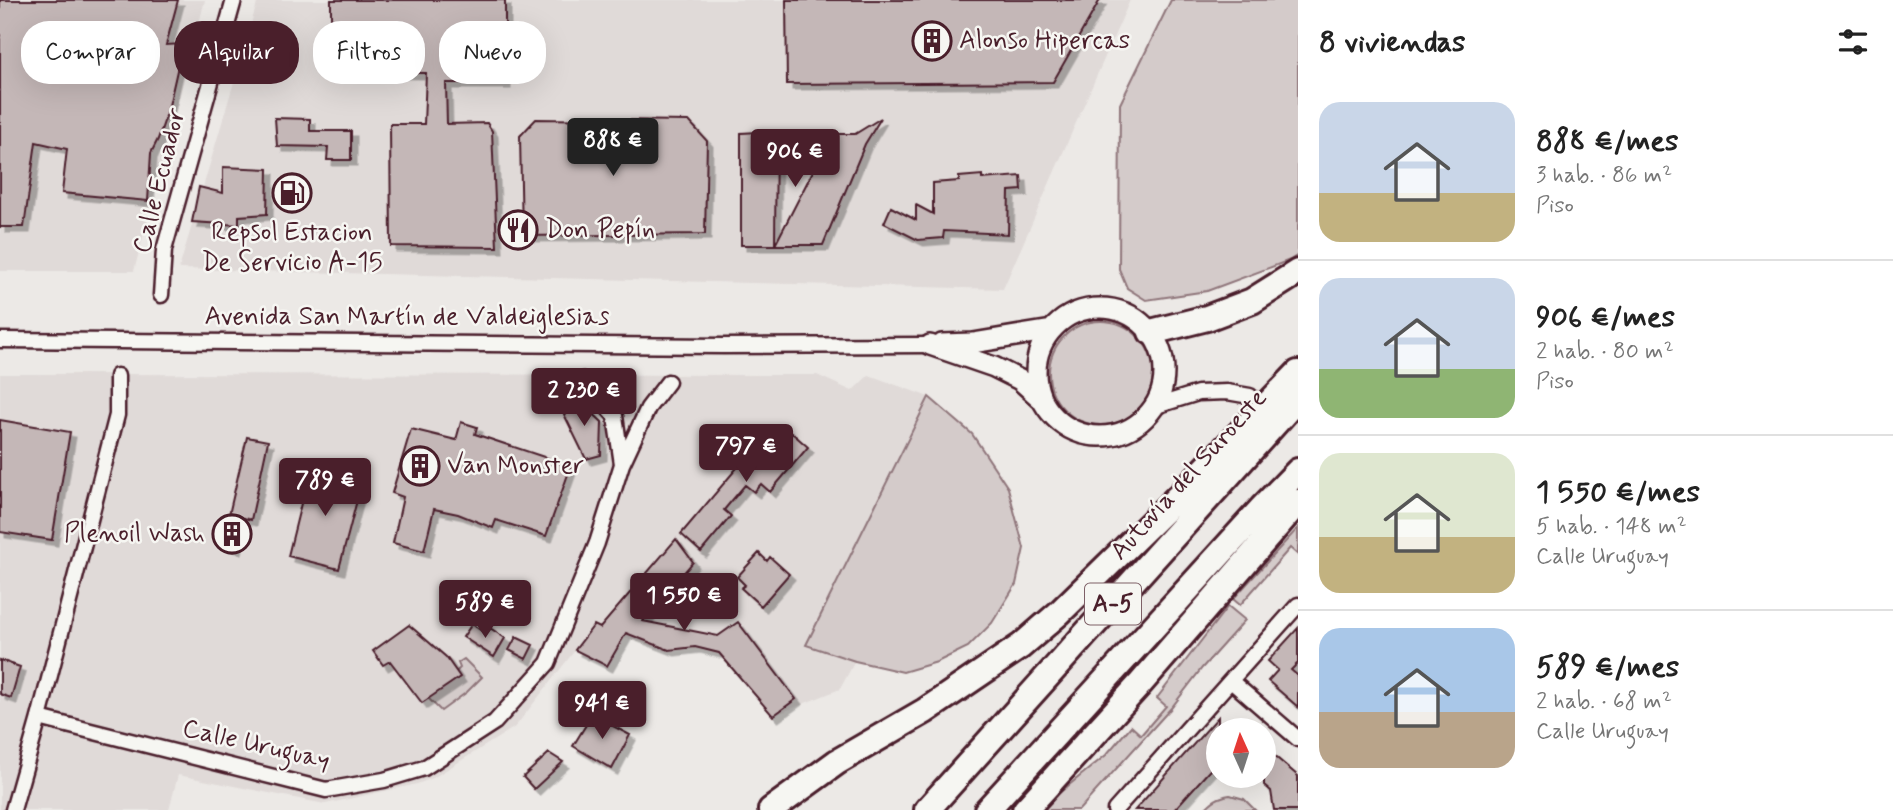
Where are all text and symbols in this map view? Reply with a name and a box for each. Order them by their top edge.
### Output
building icon: Alonso Hipercas [911,20,953,62]
chip: Comprar [21,21,160,84]
chip: Alquilar [174,21,299,84]
chip: Filtros [313,21,425,84]
chip: Nuevo [439,21,546,84]
text: 8 viviendas [1319,23,1466,62]
icon: filters [1834,23,1872,61]
place label: Alonso Hipercas [959,24,1130,58]
street label: Calle Ecuador [126,104,195,257]
pin: 888 € [564,118,662,178]
text: 888 €/mes [1536,122,1679,161]
text: 888 € [583,126,643,156]
pin: 906 € [746,130,844,189]
icon: home [1375,130,1459,214]
text: 906 € [767,137,823,167]
text: 3 hab. · 86 m² [1536,161,1672,191]
fuel station icon: Repsol Estacion De Servicio A-15 [271,172,313,214]
text: Piso [1536,191,1574,221]
restaurant icon: Don Pepín [497,209,539,251]
place label: Don Pepín [545,213,655,247]
place label: Repsol Estacion De Servicio A-15 [201,216,383,280]
text: 906 €/mes [1536,298,1675,337]
street label: Avenida San Martín de Valdeiglesias [205,300,609,334]
icon: home [1375,306,1459,390]
text: 2 hab. · 80 m² [1536,337,1674,367]
text: Piso [1536,367,1574,397]
pin: 2 230 € [519,368,649,428]
text: 2 230 € [547,376,621,406]
street label: Autovía del Suroeste [1103,382,1275,568]
pin: 797 € [697,424,795,484]
text: 797 € [715,432,777,462]
building icon: Van Monster [399,445,441,487]
place label: Van Monster [447,449,584,483]
pin: 789 € [276,458,374,518]
text: 789 € [295,466,355,496]
text: 1 550 €/mes [1536,473,1700,512]
icon: home [1375,481,1459,565]
text: 5 hab. · 148 m² [1536,512,1687,542]
building icon: Plenoil Wash [211,513,253,555]
place label: Plenoil Wash [64,517,205,551]
text: Calle Uruguay [1536,542,1669,572]
pin: 1 550 € [619,574,749,633]
pin: 589 € [436,580,534,640]
text: 1 550 € [646,581,722,611]
road number: A-5 [1085,584,1141,624]
text: 589 € [455,588,515,618]
text: 589 €/mes [1536,648,1679,687]
icon: home [1375,656,1459,740]
pin: 941 € [553,682,651,741]
text: 2 hab. · 68 m² [1536,687,1672,717]
text: 941 € [574,689,630,719]
street label: Calle Uruguay [178,712,333,781]
text: Calle Uruguay [1536,717,1669,747]
north arrow [1206,718,1276,788]
map controls [1206,718,1276,788]

